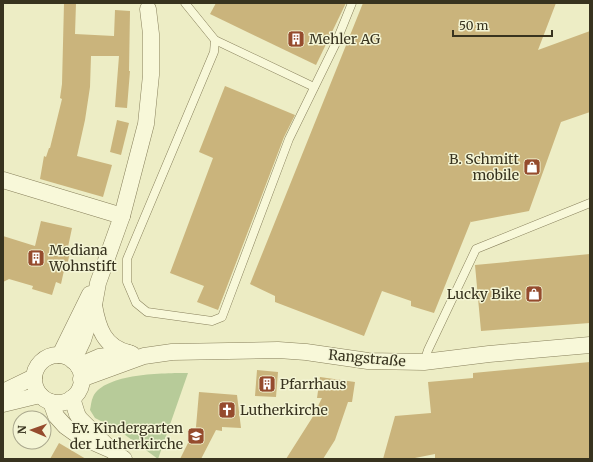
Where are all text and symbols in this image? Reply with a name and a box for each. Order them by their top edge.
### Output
scale bar [453,12,552,38]
text: 50 m [459,18,488,33]
building icon: Mehler AG [286,29,306,49]
place label: Mehler AG [309,30,380,48]
place label: B. Schmitt mobile [449,150,520,184]
shop icon: B. Schmitt mobile [522,157,542,177]
place label: Mediana Wohnstift [48,241,117,275]
building icon: Mediana Wohnstift [26,248,46,268]
shop icon: Lucky Bike [524,284,544,304]
place label: Lucky Bike [447,285,521,303]
street label: Rangstraße [328,346,406,370]
building icon: Pfarrhaus [257,374,277,394]
place label: Pfarrhaus [280,375,346,393]
church icon: Lutherkirche [217,400,237,420]
place label: Lutherkirche [240,401,328,419]
north arrow [12,410,52,450]
place label: Ev. Kindergarten der Lutherkirche [70,419,183,453]
text: N [15,425,29,434]
school or university icon: Ev. Kindergarten der Lutherkirche [186,426,206,446]

